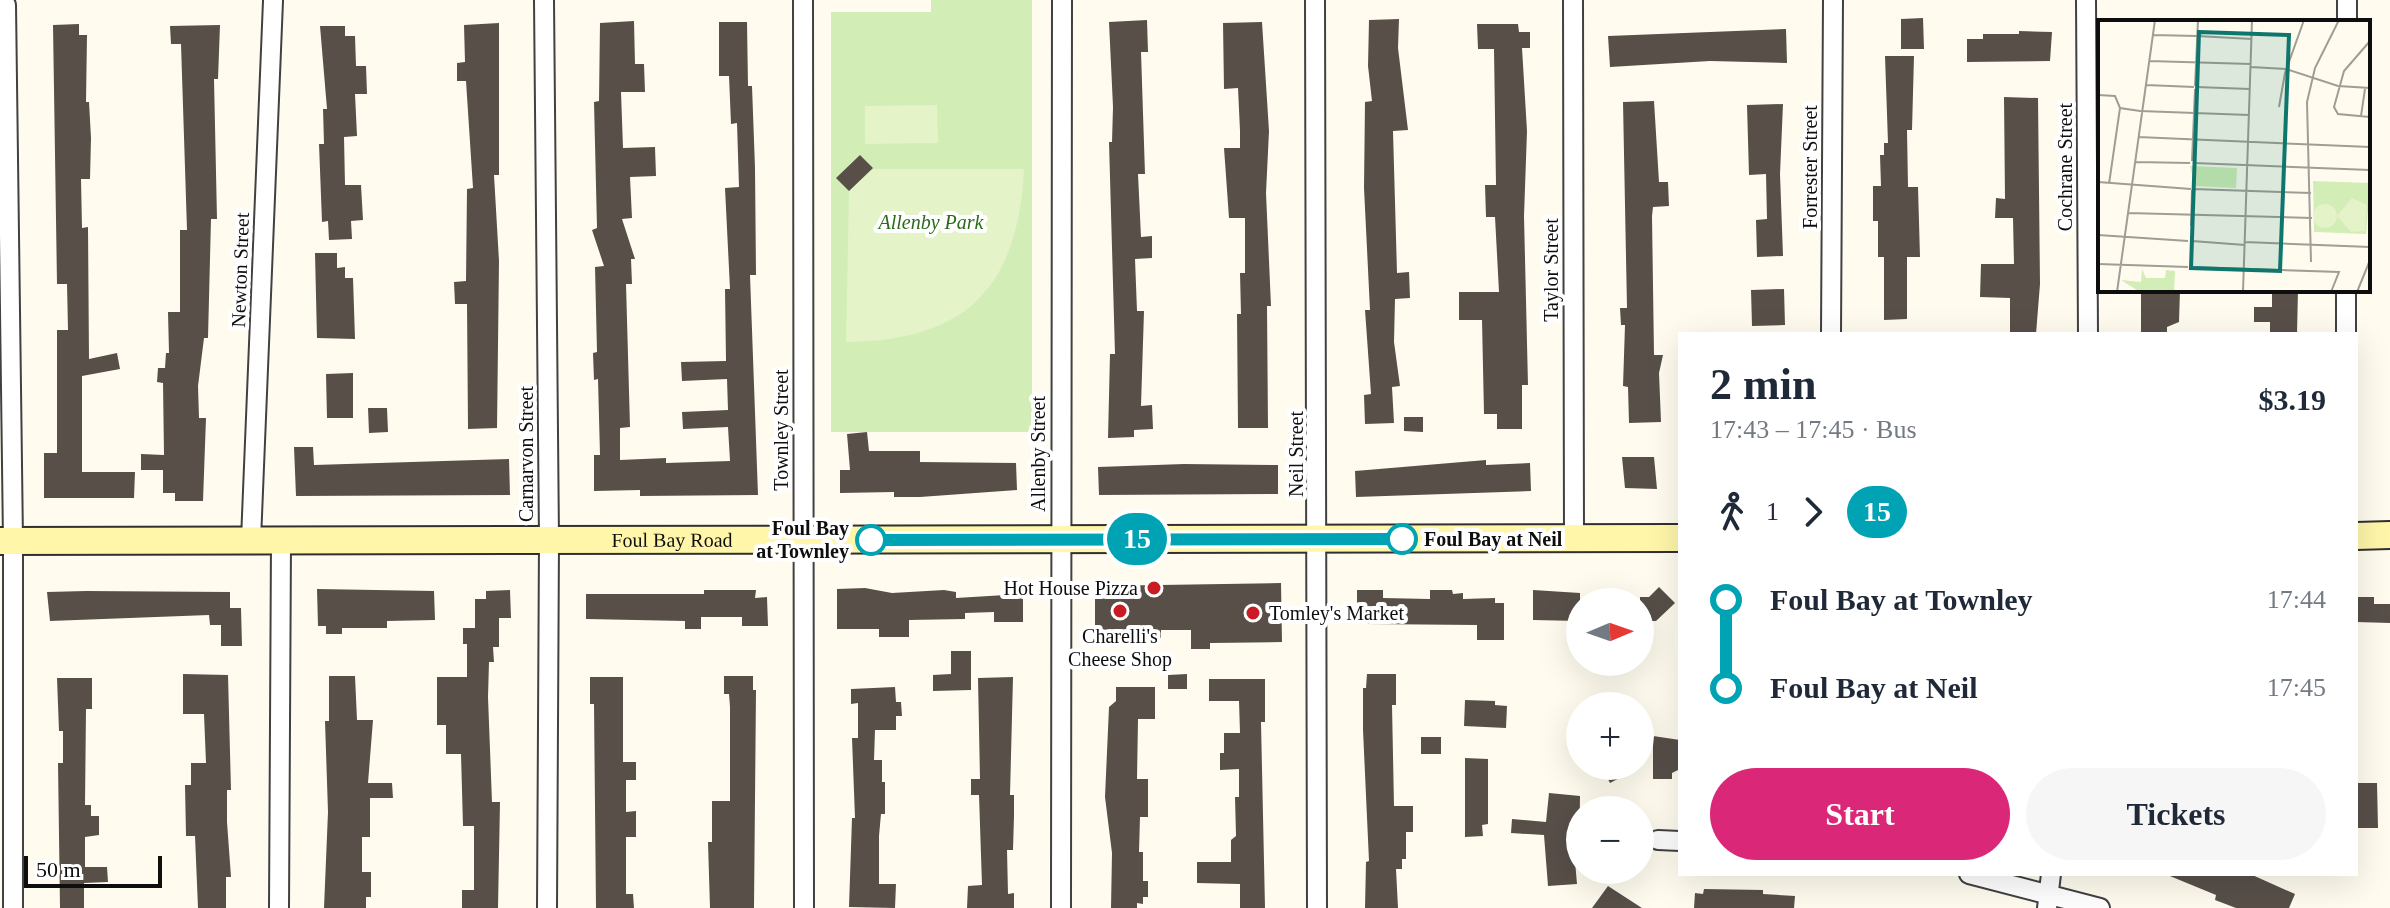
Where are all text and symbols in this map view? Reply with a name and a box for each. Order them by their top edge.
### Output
inset map [2098,20,2370,292]
street label: Cochrane Street [2054,102,2076,231]
street label: Forrester Street [1799,105,1821,229]
park label: Allenby Park [877,211,985,234]
street label: Newton Street [227,212,253,328]
street label: Taylor Street [1540,218,1563,322]
text: 2 min [1710,360,1816,409]
street label: Townley Street [770,369,793,491]
text: $3.19 [2259,383,2326,416]
street label: Carnarvon Street [515,386,537,522]
street label: Allenby Street [1027,396,1050,512]
street label: Neil Street [1285,411,1307,497]
text: 17:43 – 17:45 · Bus [1710,415,1917,444]
icon: walk [1710,490,1754,534]
icon: forward [1791,490,1835,534]
text: 15 [1863,496,1891,527]
text: 1 [1766,497,1779,526]
line badge: 15 [1101,513,1173,565]
place label: Foul Bay at Townley [756,517,849,563]
text: 15 [1123,523,1151,554]
marker: Foul Bay at Neil [1387,524,1417,554]
marker: Foul Bay at Townley [856,525,886,555]
place label: Foul Bay at Neil [1424,528,1563,551]
street label: Foul Bay Road [611,529,733,552]
place label: Hot House Pizza [1004,577,1138,599]
marker: Hot House Pizza [1145,579,1163,597]
text: Foul Bay at Townley [1770,583,2033,616]
text: 17:44 [2267,585,2326,614]
north arrow [1566,588,1654,676]
map controls [1566,588,1654,884]
marker: Charelli's Cheese Shop [1111,602,1129,620]
place label: Tomley's Market [1269,602,1404,625]
marker: Tomley's Market [1244,604,1262,622]
place label: Charelli's Cheese Shop [1068,625,1172,671]
text: Foul Bay at Neil [1770,671,1978,704]
text: 17:45 [2267,673,2326,702]
button: + [1566,692,1654,780]
button: Start [1710,768,2010,860]
button: Tickets [2026,768,2326,860]
button: − [1566,796,1654,884]
scale bar [24,852,162,888]
text: 50 m [36,857,81,882]

